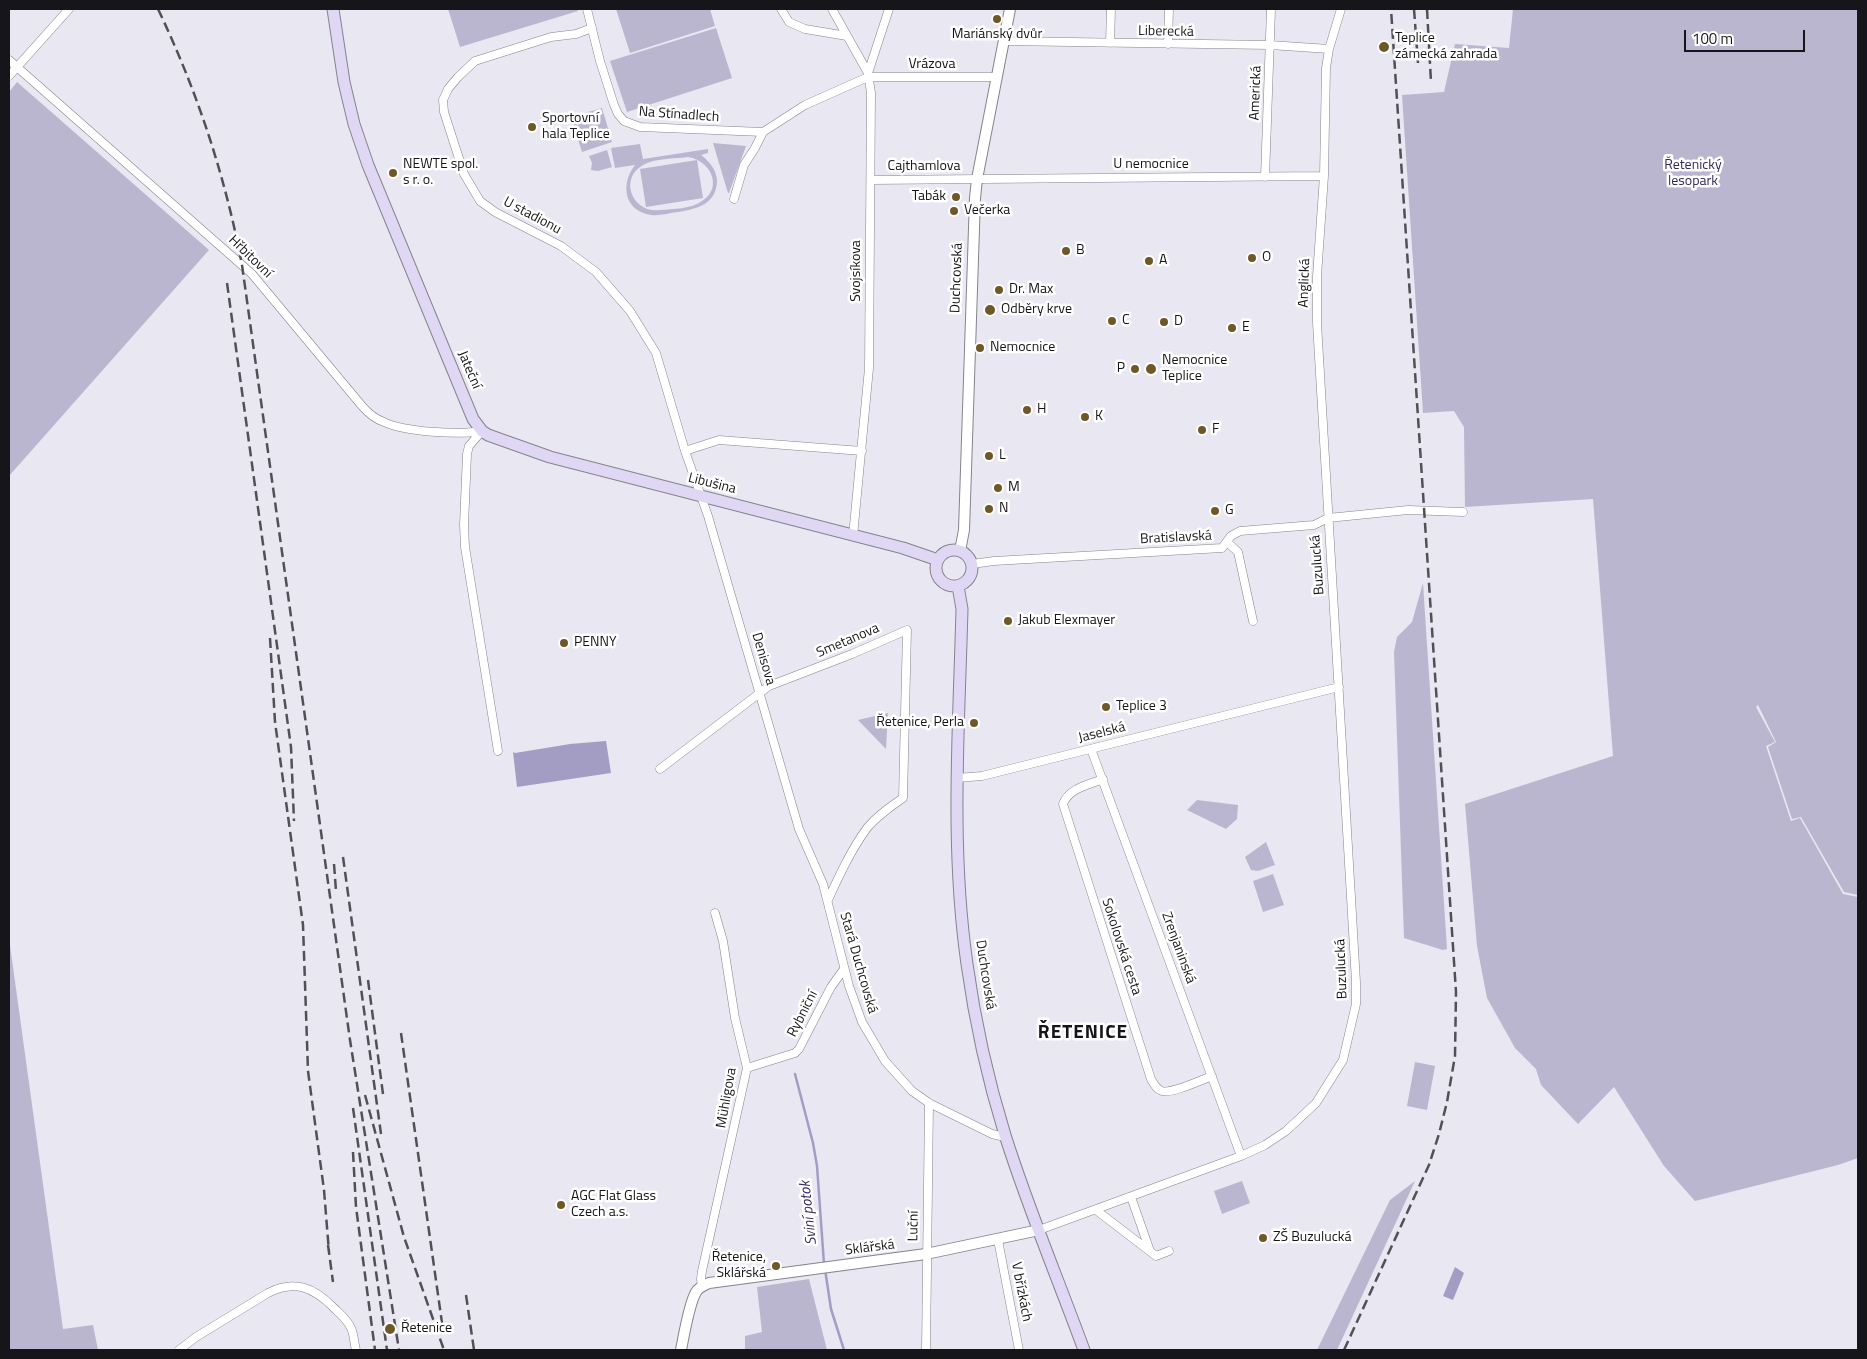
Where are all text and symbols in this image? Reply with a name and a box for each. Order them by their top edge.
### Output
marker: Mariánský dvůr [991,13,1003,25]
scale bar [1687,20,1808,52]
street label: Liberecká [1138,23,1194,41]
place label: Mariánský dvůr [952,27,1042,43]
text: 100 m [1692,27,1733,50]
place label: Teplice zámecká zahrada [1395,31,1497,64]
marker: Teplice zámecká zahrada [1377,40,1391,54]
street label: Vrázova [909,57,955,73]
street label: Americká [1247,65,1265,121]
street label: Na Stínadlech [638,104,720,126]
place label: Sportovní hala Teplice [542,111,610,144]
marker: Sportovní hala Teplice [526,121,538,133]
place label: NEWTE spol. s r. o. [403,157,478,190]
street label: U nemocnice [1113,157,1189,173]
park label: Řetenický lesopark [1664,158,1722,190]
street label: Cajthamlova [888,159,960,175]
marker: NEWTE spol. s r. o. [387,167,399,179]
place label: Tabák [912,189,946,205]
marker: Tabák [950,191,962,203]
street label: U stadionu [500,194,564,238]
place label: Večerka [964,203,1010,219]
marker: Večerka [948,205,960,217]
street label: Hřbitovní [225,232,275,282]
street label: Svojsíkova [849,240,865,302]
street label: Duchcovská [947,243,967,313]
place label: B [1076,243,1085,259]
marker: B [1060,245,1072,257]
place label: O [1262,250,1271,266]
marker: O [1246,252,1258,264]
place label: A [1159,253,1167,269]
marker: A [1143,255,1155,267]
street label: Anglická [1296,258,1314,308]
place label: Dr. Max [1009,282,1053,298]
marker: Dr. Max [993,284,1005,296]
place label: Odběry krve [1001,302,1072,318]
marker: Odběry krve [983,303,997,317]
place label: C [1122,313,1130,329]
place label: D [1174,314,1183,330]
marker: C [1106,315,1118,327]
marker: D [1158,316,1170,328]
place label: E [1242,320,1250,336]
marker: E [1226,322,1238,334]
place label: Nemocnice [990,340,1055,356]
marker: Nemocnice [974,342,986,354]
street label: Jateční [454,348,484,392]
place label: Nemocnice Teplice [1162,353,1227,386]
place label: P [1117,361,1125,377]
marker: Nemocnice Teplice [1144,362,1158,376]
marker: P [1129,363,1141,375]
place label: H [1037,402,1046,418]
marker: H [1021,404,1033,416]
place label: K [1095,409,1103,425]
marker: K [1079,411,1091,423]
place label: F [1212,422,1219,438]
marker: F [1196,424,1208,436]
place label: L [999,448,1006,464]
marker: L [983,450,995,462]
street label: Libušina [686,470,738,498]
place label: M [1008,480,1020,496]
marker: M [992,482,1004,494]
place label: N [999,501,1008,517]
marker: N [983,503,995,515]
place label: G [1225,503,1234,519]
marker: G [1209,505,1221,517]
street label: Bratislavská [1140,528,1212,548]
street label: Buzulucká [1308,534,1328,596]
place label: Jakub Elexmayer [1018,613,1115,629]
marker: Jakub Elexmayer [1002,615,1014,627]
street label: Smetanova [814,620,882,662]
street label: Denisova [747,631,779,687]
place label: PENNY [574,635,617,651]
marker: PENNY [558,637,570,649]
place label: Teplice 3 [1116,699,1167,715]
marker: Teplice 3 [1100,701,1112,713]
place label: Řetenice, Perla [876,715,964,731]
marker: Řetenice, Perla [968,717,980,729]
street label: Jaselská [1077,719,1127,747]
street label: Sokolovská cesta [1097,896,1145,998]
street label: Stará Duchcovská [836,910,880,1016]
street label: Zrenjaninská [1157,910,1199,986]
street label: Duchcovská [971,939,999,1011]
street label: Buzulucká [1333,939,1351,999]
street label: Rybniční [784,988,822,1040]
district label: ŘETENICE [1037,1022,1129,1044]
street label: Mühligova [713,1066,741,1130]
water label: Sviní potok [797,1180,821,1246]
place label: AGC Flat Glass Czech a.s. [571,1189,656,1222]
marker: AGC Flat Glass Czech a.s. [555,1199,567,1211]
street label: Luční [905,1210,923,1242]
place label: ZŠ Buzulucká [1273,1230,1351,1246]
marker: ZŠ Buzulucká [1257,1232,1269,1244]
street label: Sklářská [844,1237,896,1259]
place label: Řetenice, Sklářská [712,1250,766,1282]
marker: Řetenice, Sklářská [770,1260,782,1272]
street label: V břízkách [1007,1261,1035,1323]
place label: Řetenice [401,1321,452,1337]
marker: Řetenice [383,1322,397,1336]

